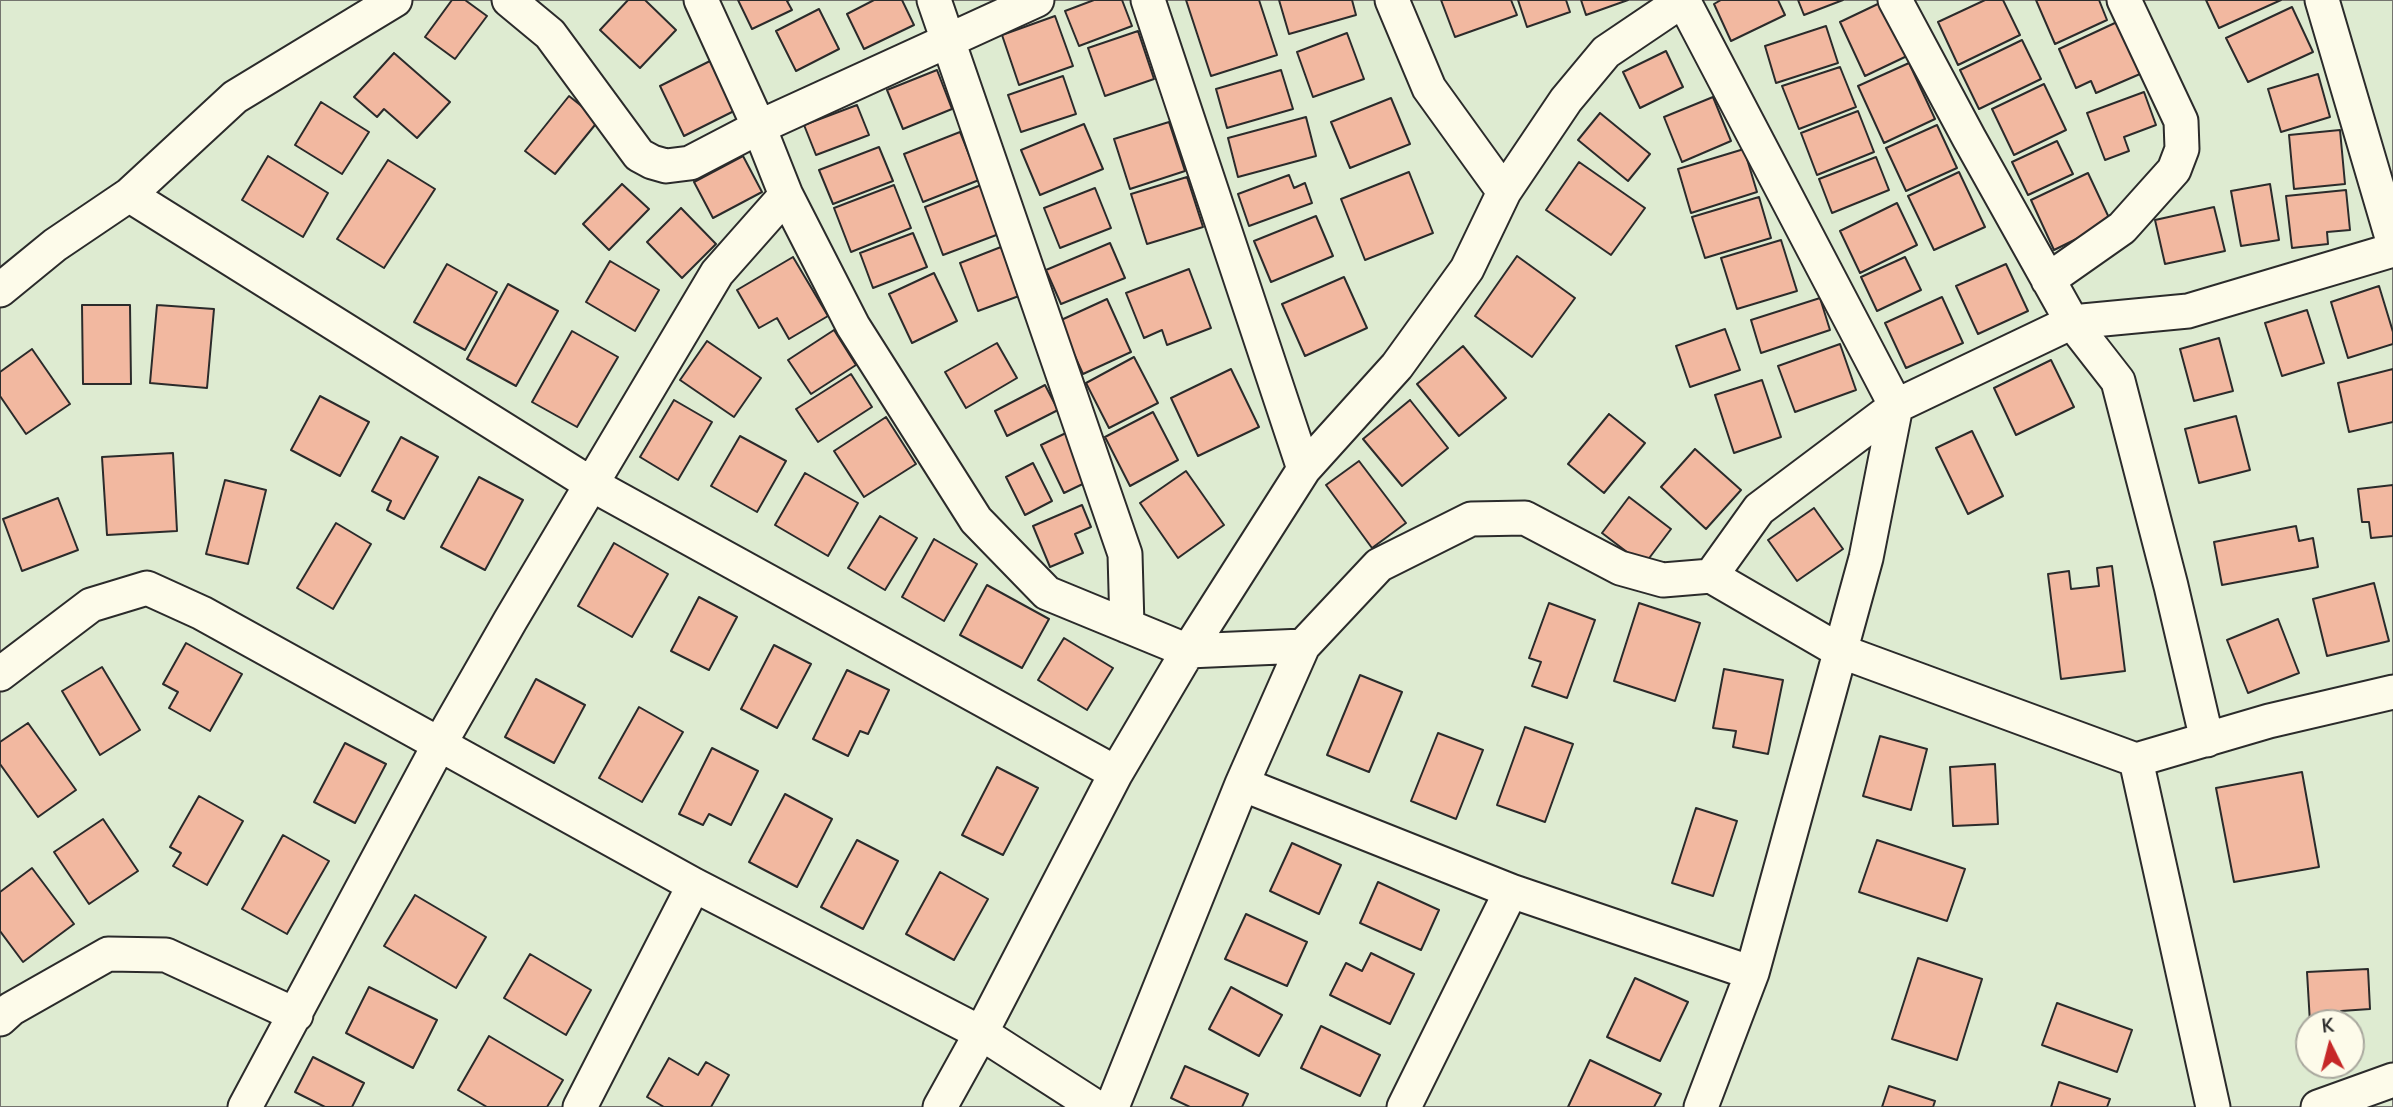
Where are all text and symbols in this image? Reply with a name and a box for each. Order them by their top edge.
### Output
north arrow [2295,1009,2365,1079]
text: K [2321,1012,2335,1039]

